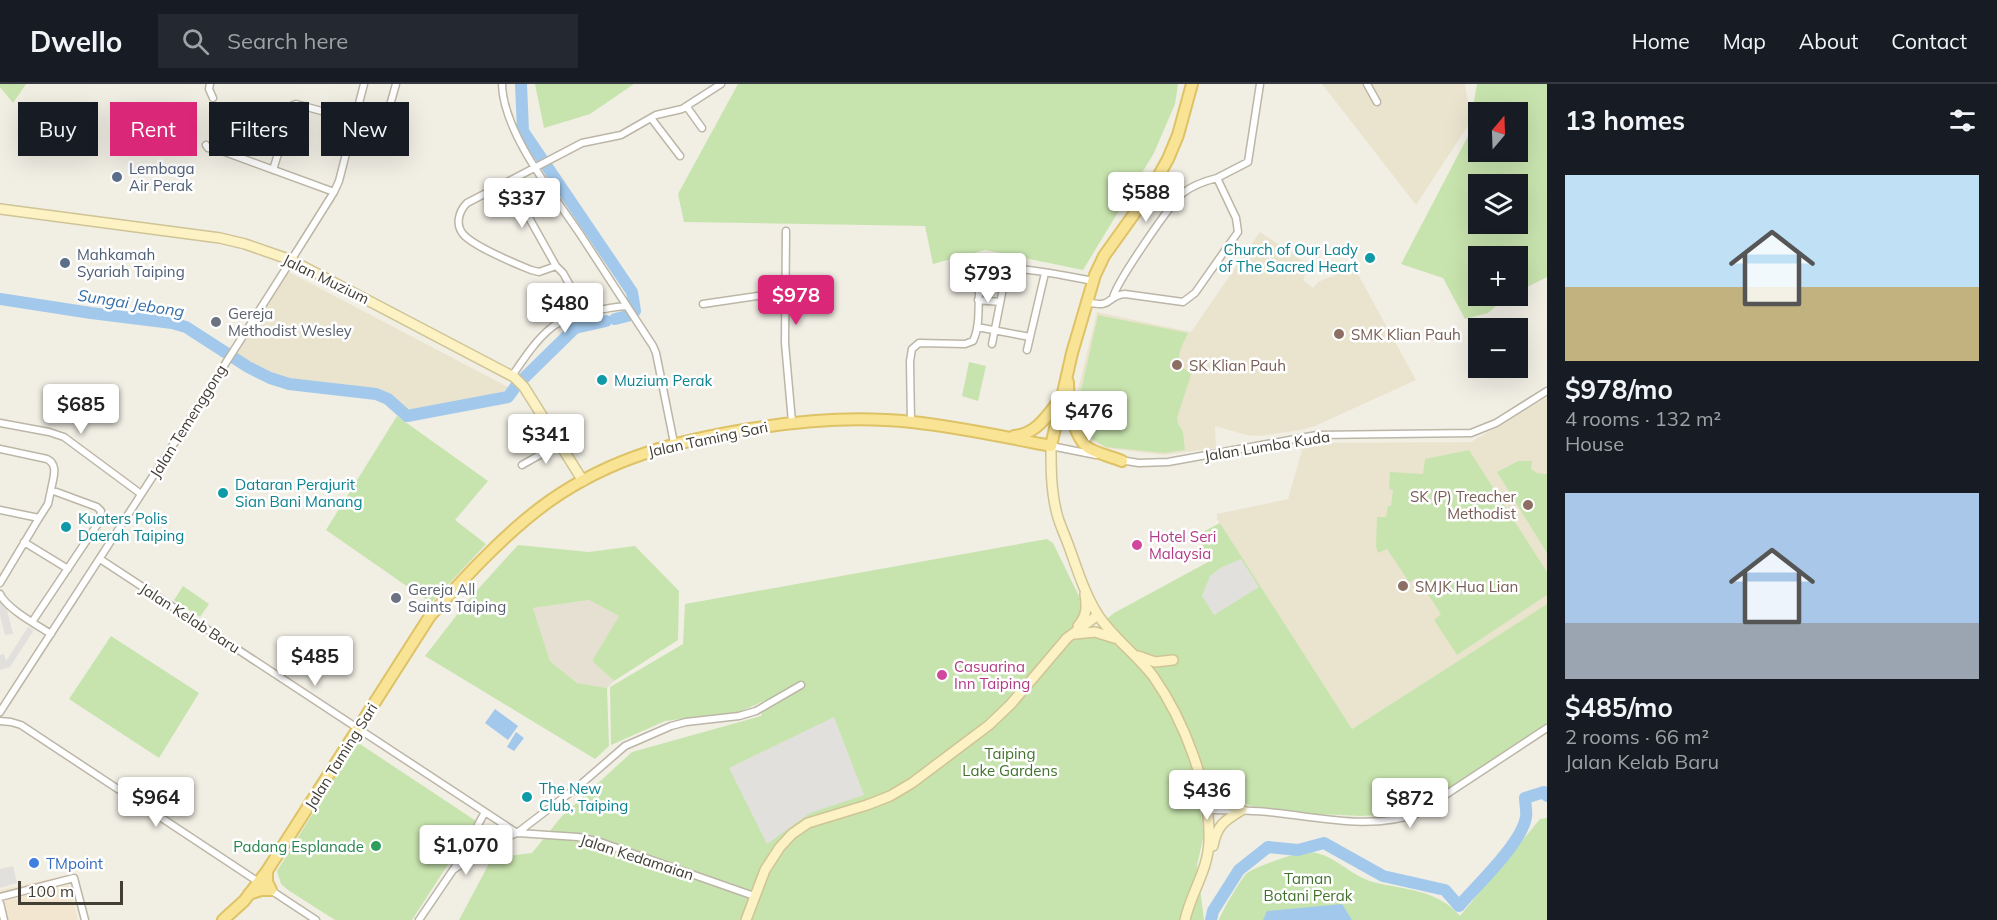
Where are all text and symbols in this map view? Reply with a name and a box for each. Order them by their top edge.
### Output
search box [158,14,578,68]
text: Dwello [30,24,122,59]
icon: search [179,25,212,58]
text: Search here [227,27,348,55]
text: Home [1632,28,1690,54]
text: Map [1723,28,1766,54]
text: About [1799,28,1858,54]
text: Contact [1891,28,1967,54]
chip: Buy [18,102,98,156]
chip: Rent [110,102,197,156]
chip: Filters [209,102,309,156]
chip: New [321,102,409,156]
north arrow [1468,102,1528,162]
map controls [1468,102,1528,378]
text: 13 homes [1565,104,1685,137]
icon: filters [1946,104,1979,137]
place label: Lembaga Air Perak [129,159,194,195]
marker: Lembaga Air Perak [110,170,124,184]
pin: $588 [1110,172,1182,223]
button: layers [1468,174,1528,234]
pin: $337 [486,178,558,229]
text: $588 [1122,179,1170,204]
text: $337 [498,185,546,210]
icon: home [1718,214,1826,322]
place label: Church of Our Lady of The Sacred Heart [1219,240,1358,276]
place label: Mahkamah Syariah Taiping [77,245,185,281]
button: + [1468,246,1528,306]
street label: Jalan Muzium [280,250,372,308]
marker: Church of Our Lady of The Sacred Heart [1363,251,1377,265]
pin: $793 [952,253,1024,304]
marker: Mahkamah Syariah Taiping [58,256,72,270]
text: $793 [964,260,1012,285]
pin: $978 [760,275,832,326]
text: $978 [772,282,820,307]
pin: $480 [529,283,601,334]
water label: Sungai Jebong [76,285,186,321]
text: $480 [541,290,589,315]
place label: Gereja Methodist Wesley [228,304,352,340]
marker: Gereja Methodist Wesley [209,315,223,329]
button: − [1468,318,1528,378]
place label: SMK Klian Pauh [1351,325,1461,344]
marker: SMK Klian Pauh [1332,327,1346,341]
place label: SK Klian Pauh [1189,356,1286,375]
marker: SK Klian Pauh [1170,358,1184,372]
street label: Jalan Temenggong [146,361,230,481]
place label: Muzium Perak [614,371,713,390]
marker: Muzium Perak [595,373,609,387]
text: $978/mo [1565,373,1673,406]
pin: $685 [45,384,117,435]
text: $685 [57,391,105,416]
pin: $476 [1053,391,1125,442]
text: $476 [1065,398,1113,423]
text: 4 rooms · 132 m² [1565,406,1721,431]
pin: $341 [510,414,582,465]
street label: Jalan Taming Sari [646,417,770,461]
text: $341 [522,421,570,446]
street label: Jalan Lumba Kuda [1203,427,1331,465]
text: House [1565,431,1624,456]
place label: Dataran Perajurit Sian Bani Manang [235,475,363,511]
marker: Dataran Perajurit Sian Bani Manang [216,486,230,500]
place label: SK (P) Treacher Methodist [1410,487,1517,523]
marker: SK (P) Treacher Methodist [1521,498,1535,512]
place label: Kuaters Polis Daerah Taiping [78,509,184,545]
marker: Kuaters Polis Daerah Taiping [59,520,73,534]
place label: Hotel Seri Malaysia [1149,527,1216,563]
icon: home [1718,532,1826,640]
marker: Hotel Seri Malaysia [1130,538,1144,552]
place label: SMJK Hua Lian [1415,577,1518,596]
street label: Jalan Kelab Baru [136,579,244,657]
marker: SMJK Hua Lian [1396,579,1410,593]
place label: Gereja All Saints Taiping [408,580,506,616]
marker: Gereja All Saints Taiping [389,591,403,605]
pin: $485 [279,636,351,687]
text: $485 [291,643,339,668]
place label: Casuarina Inn Taiping [954,657,1030,693]
marker: Casuarina Inn Taiping [935,668,949,682]
text: $485/mo [1565,691,1673,724]
street label: Jalan Taming Sari [301,699,381,813]
text: 2 rooms · 66 m² [1565,724,1709,749]
park label: Taiping Lake Gardens [962,744,1058,780]
text: Jalan Kelab Baru [1565,749,1719,774]
pin: $436 [1171,770,1243,821]
pin: $964 [120,777,192,828]
text: $436 [1183,777,1231,802]
pin: $872 [1374,778,1446,829]
place label: The New Club, Taiping [539,779,628,815]
text: $964 [132,784,180,809]
text: $872 [1386,785,1434,810]
marker: The New Club, Taiping [520,790,534,804]
pin: $1,070 [417,825,515,876]
street label: Jalan Kedamaian [578,830,696,884]
text: $1,070 [434,832,498,857]
place label: Padang Esplanade [233,837,364,856]
marker: Padang Esplanade [369,839,383,853]
place label: TMpoint [46,854,103,873]
marker: TMpoint [27,856,41,870]
park label: Taman Botani Perak [1264,869,1353,905]
scale bar [18,878,123,906]
text: 100 m [27,881,74,901]

